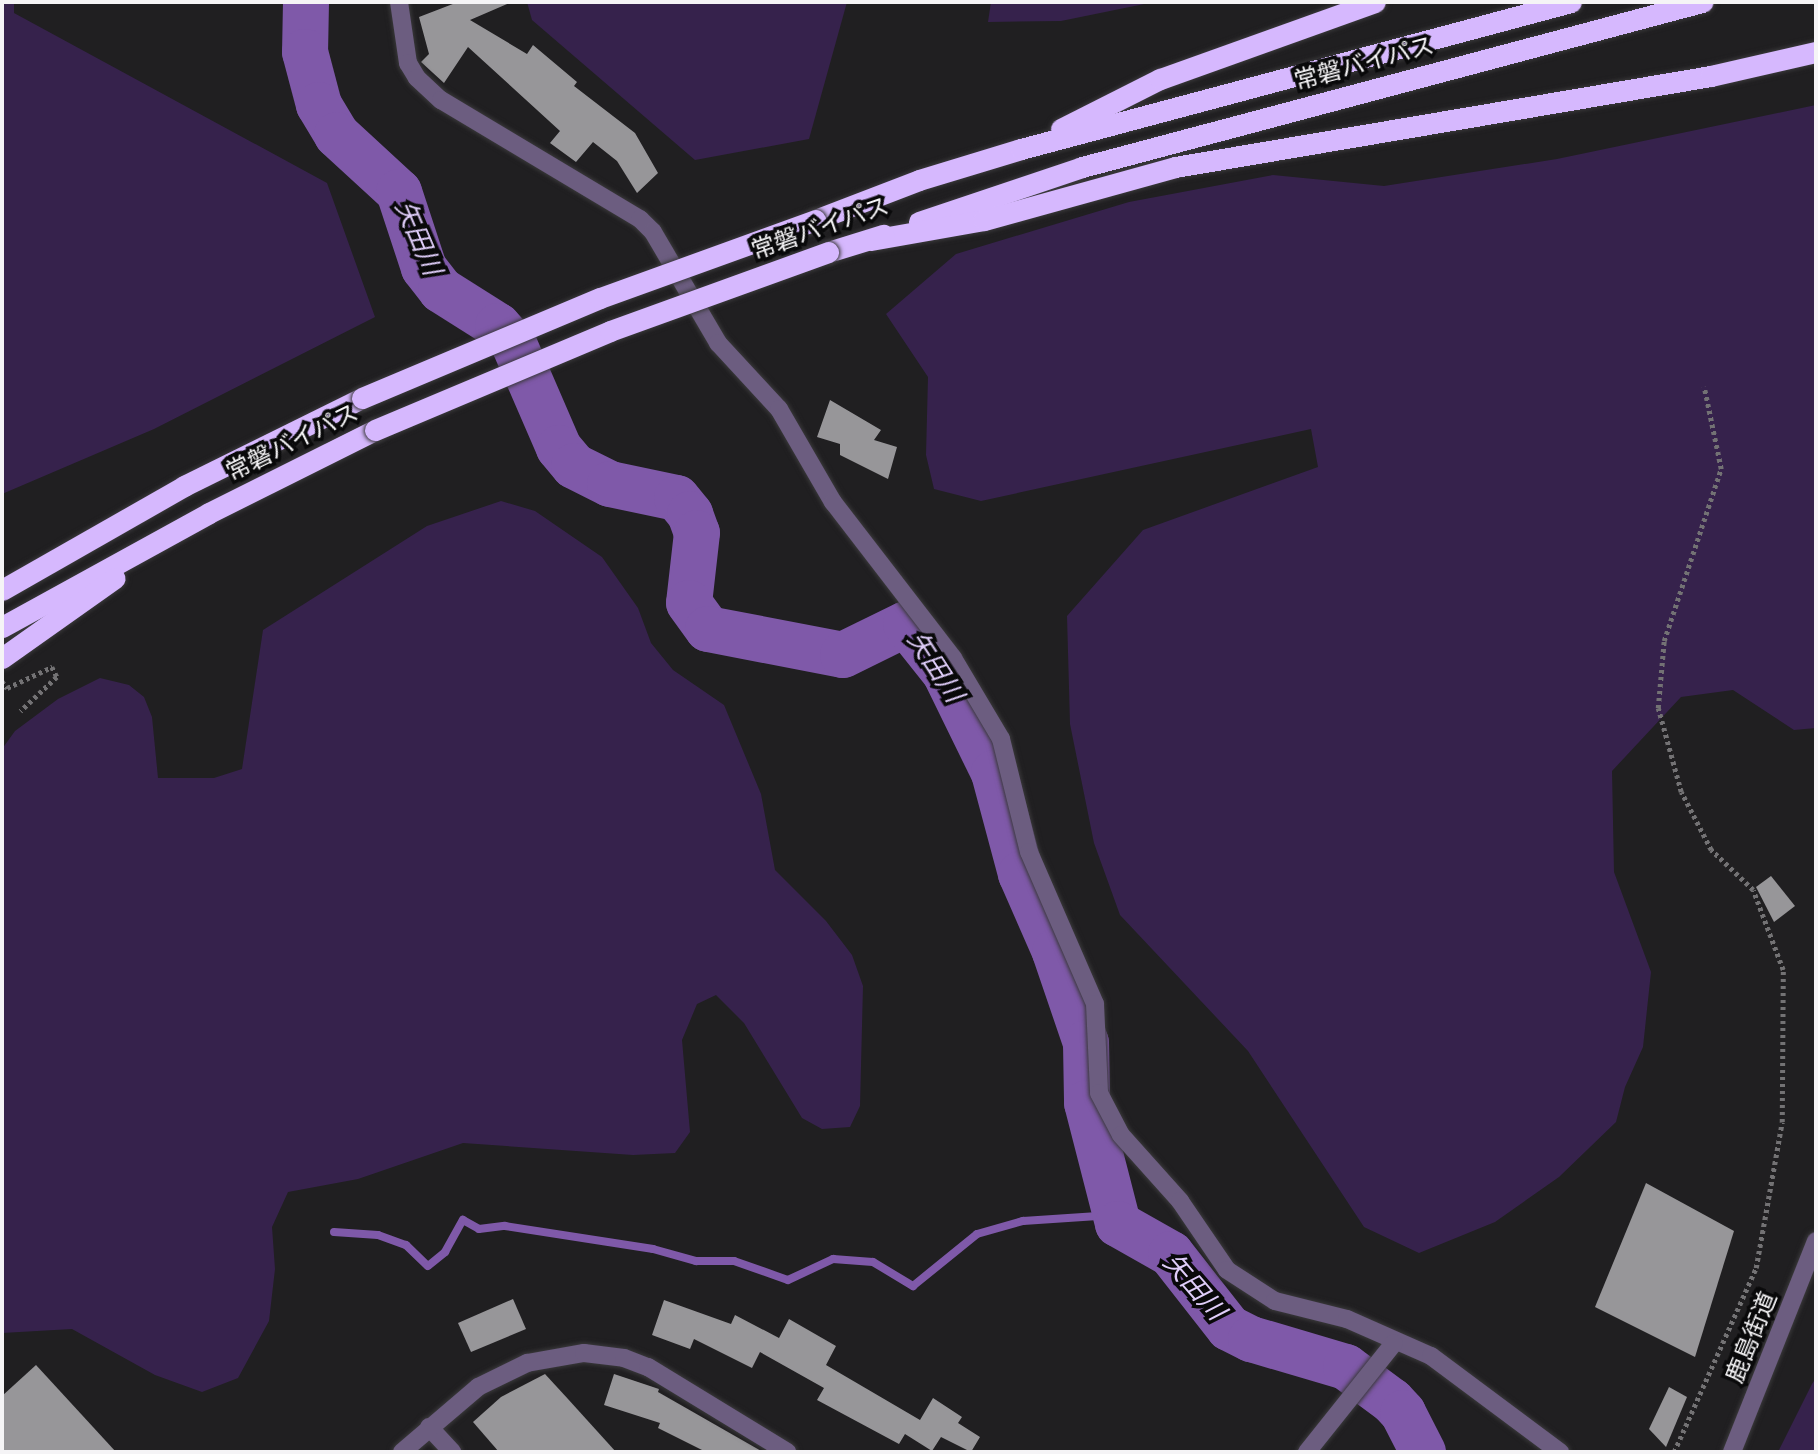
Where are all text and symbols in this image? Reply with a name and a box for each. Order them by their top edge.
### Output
street label: 常磐バイパス [1291,30,1437,96]
street label: 常磐バイパス [747,191,893,265]
water label: 矢田川 [388,196,448,280]
street label: 常磐バイパス [221,397,363,487]
water label: 矢田川 [901,626,969,708]
water label: 矢田川 [1157,1247,1231,1327]
street label: 鹿島街道 [1720,1287,1782,1387]

